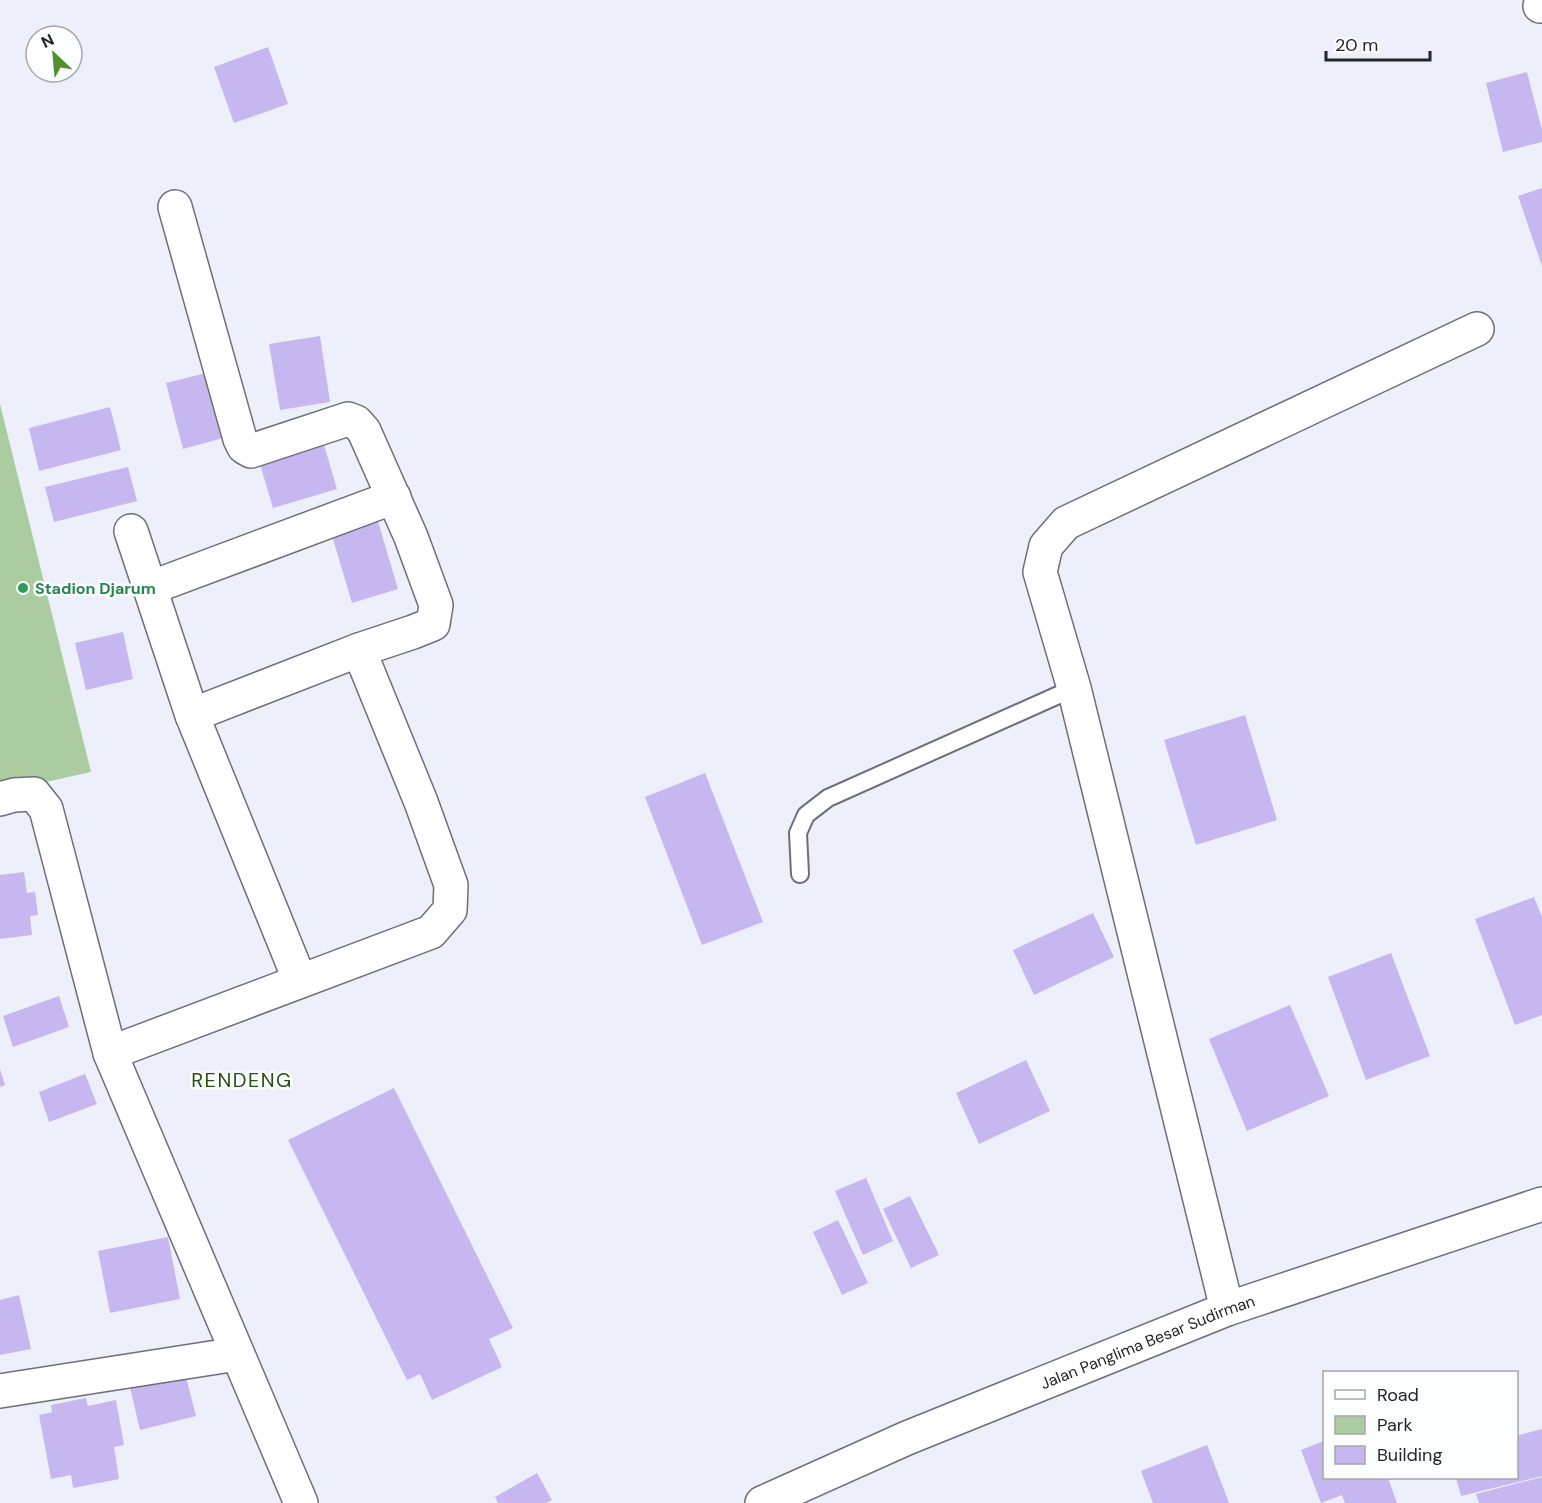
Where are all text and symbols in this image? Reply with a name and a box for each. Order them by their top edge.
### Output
north arrow [24,24,84,84]
scale bar [1326,24,1430,62]
text: N [38,29,57,53]
text: 20 m [1335,33,1378,57]
place label: Stadion Djarum [35,578,156,599]
marker: Stadion Djarum [16,581,30,595]
district label: RENDENG [191,1067,293,1093]
street label: Jalan Panglima Besar Sudirman [1037,1290,1257,1394]
legend [1323,1371,1518,1479]
text: Road [1377,1383,1419,1407]
text: Park [1377,1413,1413,1437]
text: Building [1377,1443,1442,1467]

